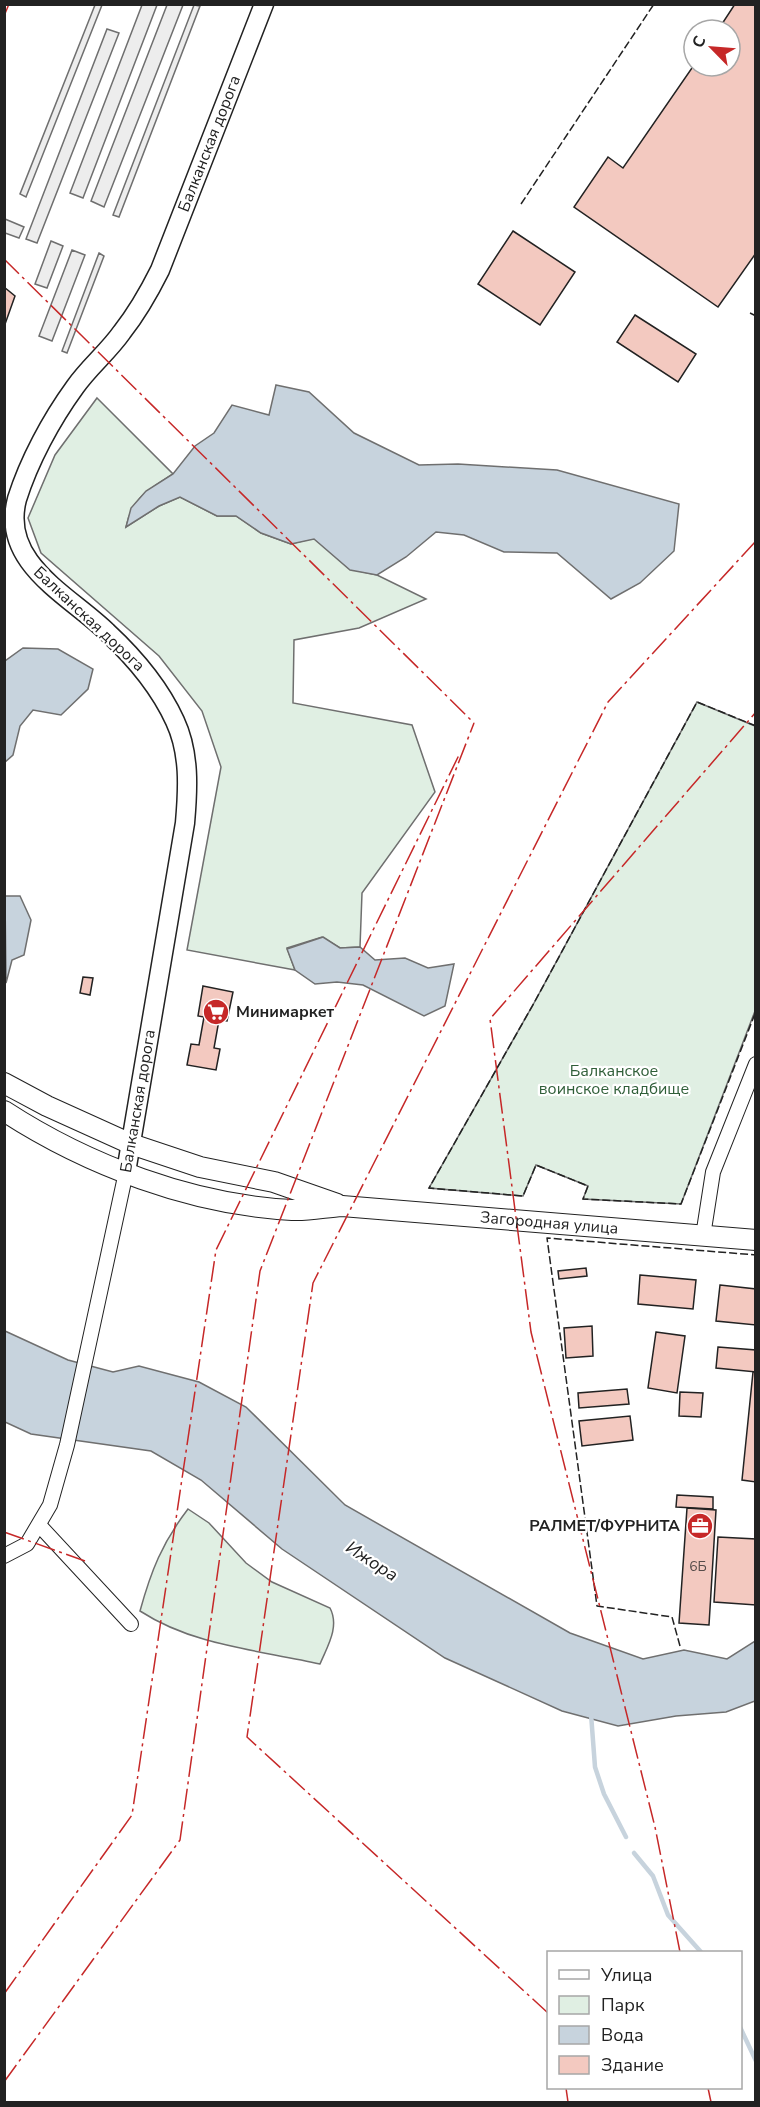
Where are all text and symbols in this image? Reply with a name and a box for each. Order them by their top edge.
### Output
north arrow [682,18,742,78]
text: С [687,32,712,52]
street label: Балканская дорога [173,72,246,215]
street label: Балканская дорога [29,562,149,676]
supermarket icon: Минимаркет [201,997,231,1027]
place label: Минимаркет [236,1001,335,1023]
street label: Балканская дорога [115,1028,161,1174]
park label: Балканское воинское кладбище [539,1060,689,1100]
street label: Загородная улица [479,1206,619,1240]
office icon: РАЛМЕТ/ФУРНИТА [685,1511,715,1541]
place label: РАЛМЕТ/ФУРНИТА [529,1515,680,1537]
water label: Ижора [341,1535,403,1587]
house number: 6Б [689,1557,707,1576]
legend [547,1951,742,2089]
text: Улица [600,1963,652,1987]
text: Парк [601,1993,645,2017]
text: Вода [601,2023,644,2047]
text: Здание [601,2053,664,2077]

